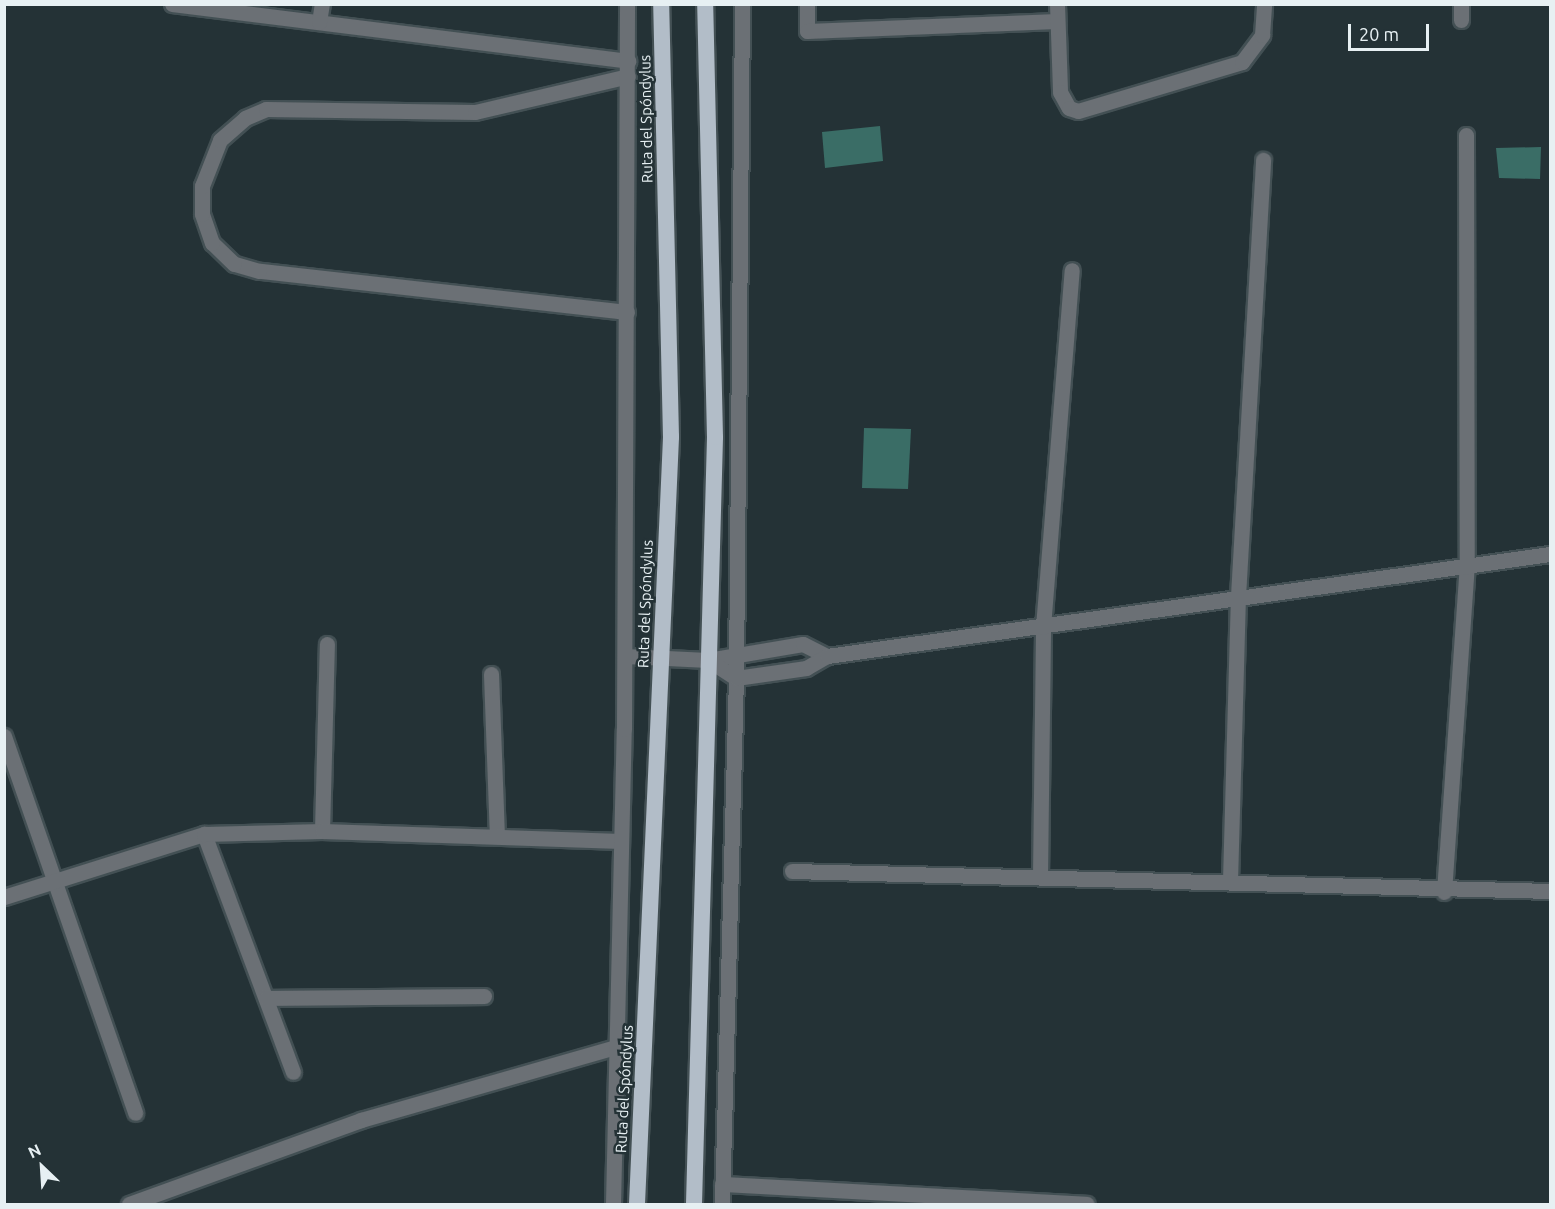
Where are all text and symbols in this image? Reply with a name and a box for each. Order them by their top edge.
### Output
scale bar [1351,12,1432,50]
text: 20 m [1359,24,1399,44]
street label: Ruta del Spóndylus [636,55,656,183]
street label: Ruta del Spóndylus [634,540,656,668]
street label: Ruta del Spóndylus [612,1024,636,1154]
north arrow [12,1137,72,1197]
text: N [25,1140,44,1161]

